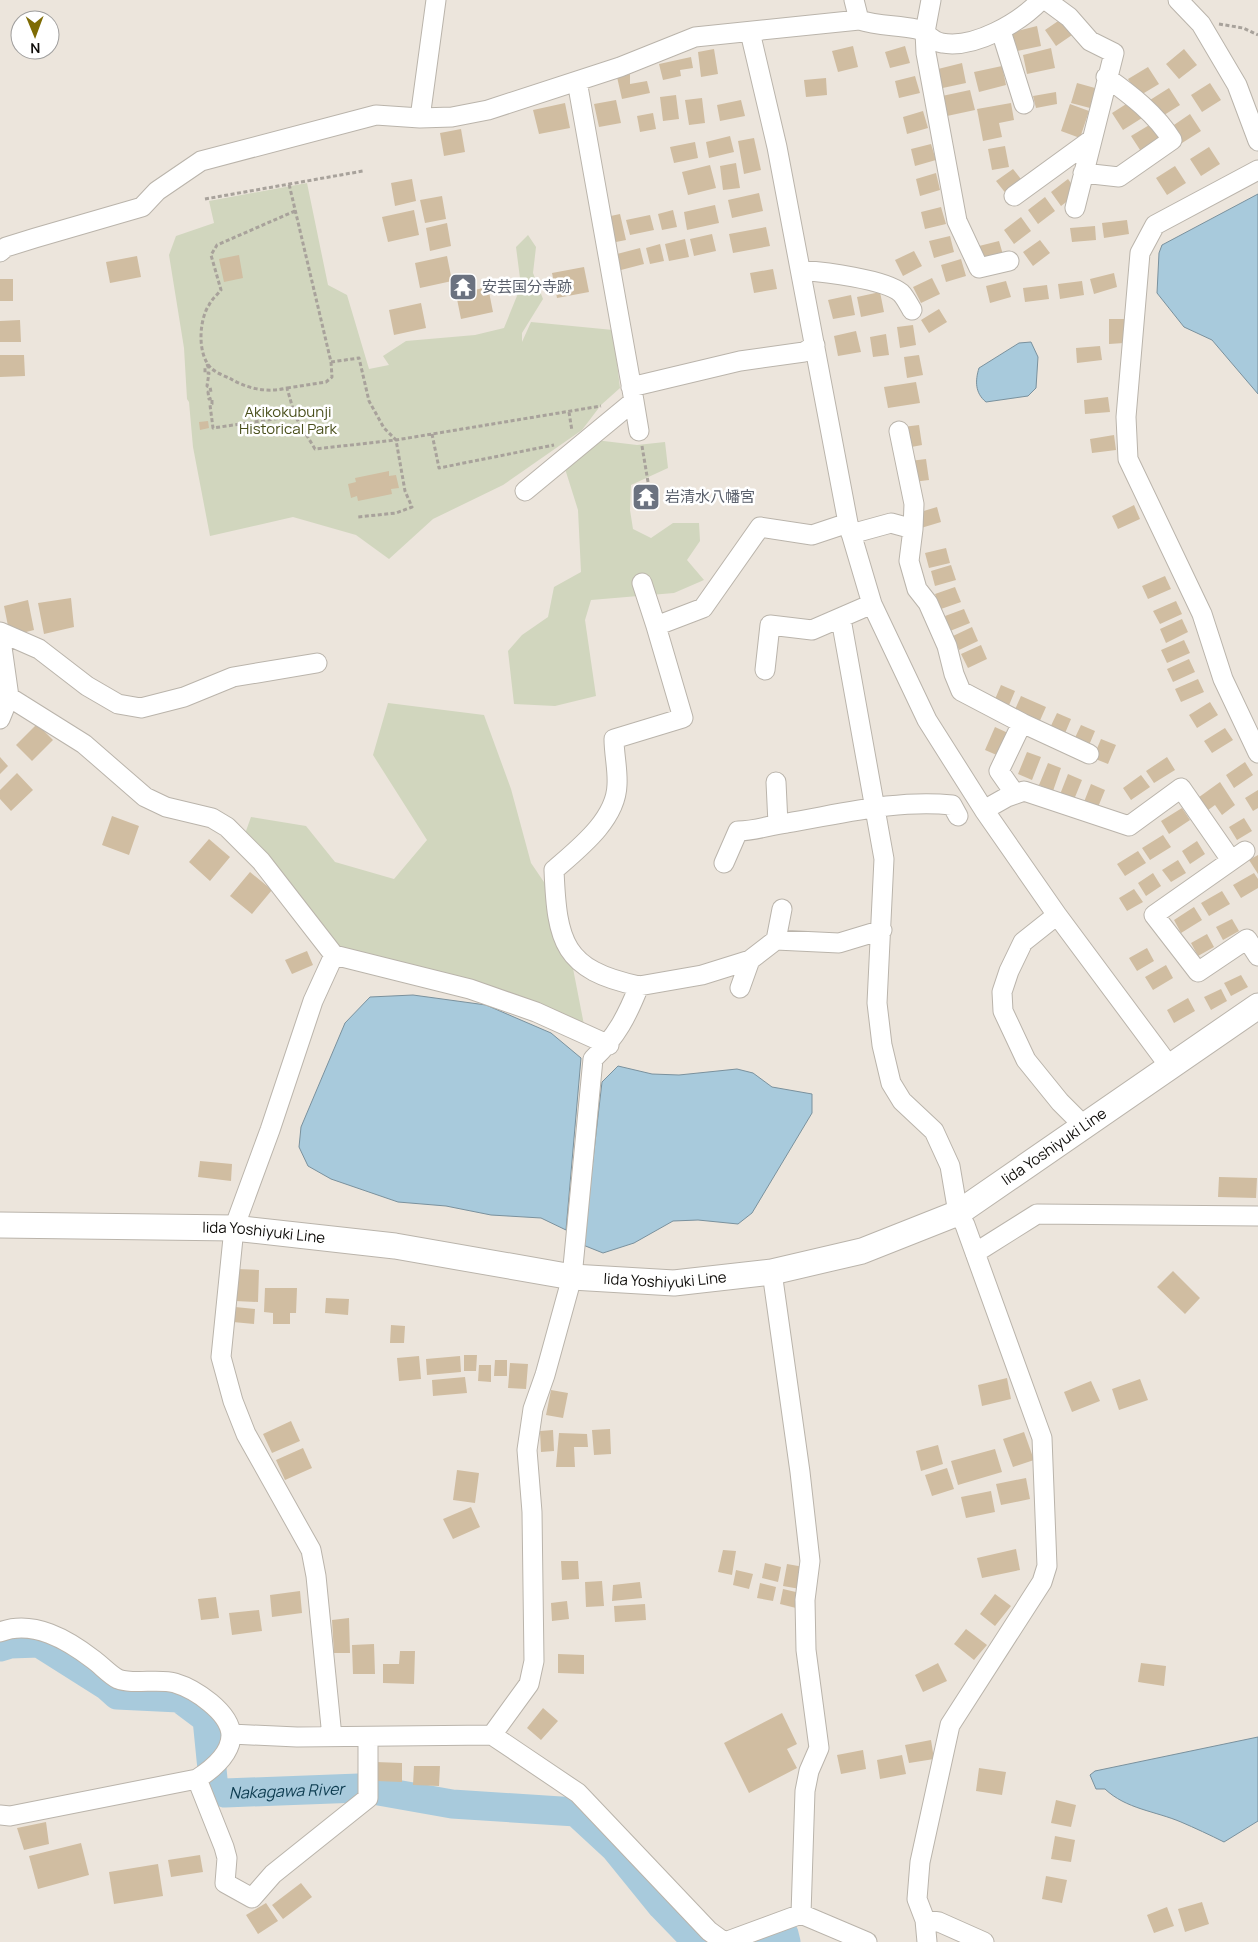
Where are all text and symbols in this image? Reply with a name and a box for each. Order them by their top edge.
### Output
north arrow [10,10,60,60]
text: N [30,39,40,58]
temple icon: 安芸国分寺跡 [448,272,478,302]
place label: 安芸国分寺跡 [482,276,572,297]
park label: Akikokubunji Historical Park [239,401,338,439]
temple icon: 岩清水八幡宮 [631,482,661,512]
place label: 岩清水八幡宮 [665,486,755,507]
street label: Iida Yoshiyuki Line [997,1102,1111,1190]
street label: Iida Yoshiyuki Line [202,1217,326,1248]
street label: Iida Yoshiyuki Line [603,1266,728,1293]
water label: Nakagawa River [228,1777,347,1804]

